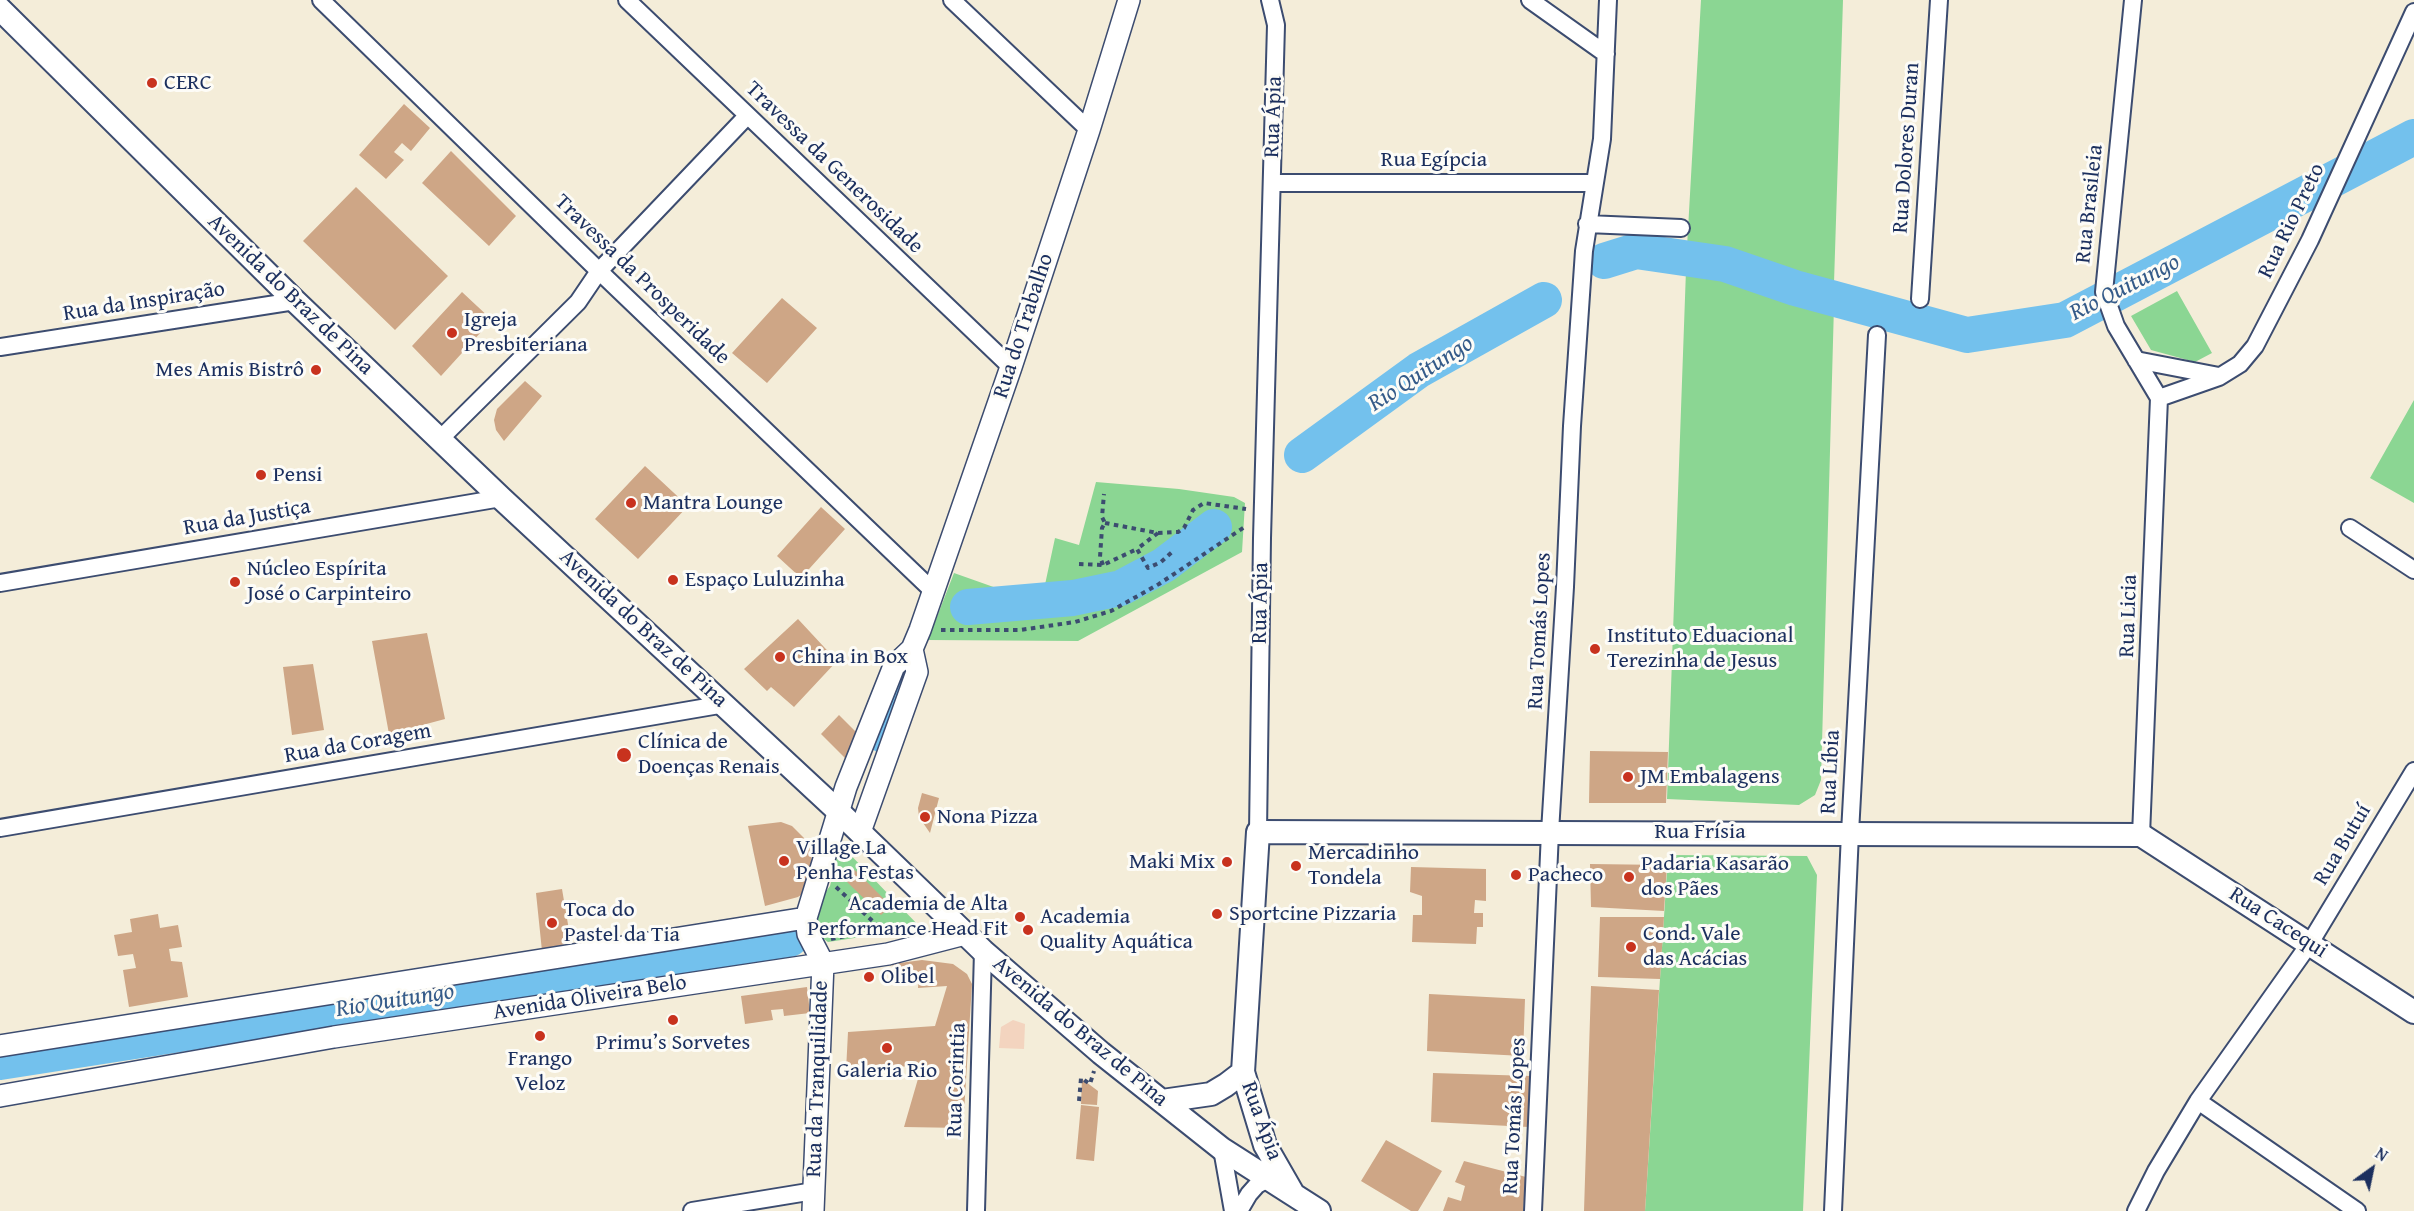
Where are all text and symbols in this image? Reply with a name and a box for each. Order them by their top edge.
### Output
street label: Rua Dolores Duran [1888,62,1926,234]
place label: CERC [164,70,212,96]
marker: CERC [145,76,159,90]
street label: Travessa da Generosidade [740,76,928,260]
street label: Rua Ápia [1259,76,1289,158]
street label: Rua Brasileia [2071,143,2109,265]
street label: Rua Egípcia [1381,147,1487,173]
street label: Rua Rio Preto [2253,159,2331,283]
street label: Travessa da Prosperidade [549,189,735,371]
street label: Avenida do Braz de Pina [202,209,378,381]
water label: Rio Quitungo [2065,248,2185,328]
street label: Rua do Trabalho [988,250,1060,402]
street label: Rua da Inspiração [61,276,227,328]
place label: Igreja Presbiteriana [464,307,588,358]
marker: Igreja Presbiteriana [445,326,459,340]
water label: Rio Quitungo [1363,329,1479,419]
place label: Mes Amis Bistrô [156,357,304,383]
marker: Mes Amis Bistrô [309,363,323,377]
place label: Pensi [273,462,322,488]
marker: Pensi [254,468,268,482]
place label: Mantra Lounge [643,490,783,516]
street label: Rua da Justiça [181,494,313,542]
marker: Mantra Lounge [624,496,638,510]
street label: Avenida do Braz de Pina [553,544,733,714]
street label: Rua Tomás Lopes [1523,552,1557,710]
place label: Núcleo Espírita José o Carpinteiro [247,556,411,608]
street label: Rua Ápia [1247,562,1275,644]
place label: Espaço Luluzinha [685,567,845,593]
marker: Espaço Luluzinha [666,573,680,587]
street label: Rua Licia [2114,574,2144,658]
marker: Núcleo Espírita José o Carpinteiro [228,575,242,589]
place label: Instituto Eduacional Terezinha de Jesus [1607,623,1794,674]
marker: Instituto Eduacional Terezinha de Jesus [1588,642,1602,656]
place label: China in Box [792,644,908,670]
marker: China in Box [773,650,787,664]
street label: Rua da Coragem [283,718,433,770]
place label: Clínica de Doenças Renais [638,729,780,780]
street label: Rua Líbia [1816,729,1846,815]
marker: Clínica de Doenças Renais [615,746,633,764]
place label: JM Embalagens [1640,764,1780,790]
marker: JM Embalagens [1621,770,1635,784]
street label: Rua Butuí [2309,800,2377,890]
place label: Nona Pizza [937,804,1038,830]
marker: Nona Pizza [918,810,932,824]
street label: Rua Frísia [1654,819,1746,845]
place label: Village La Penha Festas [796,835,914,886]
place label: Mercadinho Tondela [1308,840,1419,891]
place label: Maki Mix [1129,849,1215,875]
place label: Padaria Kasarão dos Pães [1641,851,1789,902]
marker: Village La Penha Festas [777,854,791,868]
marker: Maki Mix [1220,855,1234,869]
marker: Mercadinho Tondela [1289,859,1303,873]
place label: Pacheco [1528,862,1603,888]
marker: Pacheco [1509,868,1523,882]
marker: Padaria Kasarão dos Pães [1622,870,1636,884]
street label: Rua Cacequi [2224,881,2332,965]
place label: Academia de Alta Performance Head Fit [807,891,1008,942]
place label: Toca do Pastel da Tia [564,897,680,948]
place label: Sportcine Pizzaria [1229,901,1396,927]
place label: Academia Quality Aquática [1040,904,1193,956]
marker: Sportcine Pizzaria [1210,907,1224,921]
marker: Academia de Alta Performance Head Fit [1013,910,1027,924]
marker: Toca do Pastel da Tia [545,916,559,930]
place label: Cond. Vale das Acácias [1643,921,1747,972]
marker: Academia Quality Aquática [1021,923,1035,937]
marker: Cond. Vale das Acácias [1624,940,1638,954]
street label: Avenida do Braz de Pina [987,951,1173,1113]
place label: Olibel [881,964,935,990]
street label: Avenida Oliveira Belo [491,970,689,1026]
marker: Olibel [862,970,876,984]
water label: Rio Quitungo [334,977,456,1025]
street label: Rua da Tranquilidade [801,980,835,1178]
marker: Primu’s Sorvetes [666,1013,680,1027]
street label: Rua Corintia [942,1022,972,1138]
marker: Frango Veloz [533,1029,547,1043]
place label: Primu’s Sorvetes [596,1030,750,1056]
street label: Rua Tomás Lopes [1498,1037,1532,1195]
marker: Galeria Rio [880,1041,894,1055]
place label: Frango Veloz [508,1046,572,1098]
place label: Galeria Rio [837,1058,937,1084]
street label: Rua Ápia [1235,1078,1287,1164]
north arrow [2342,1139,2402,1199]
text: N [2371,1141,2393,1167]

